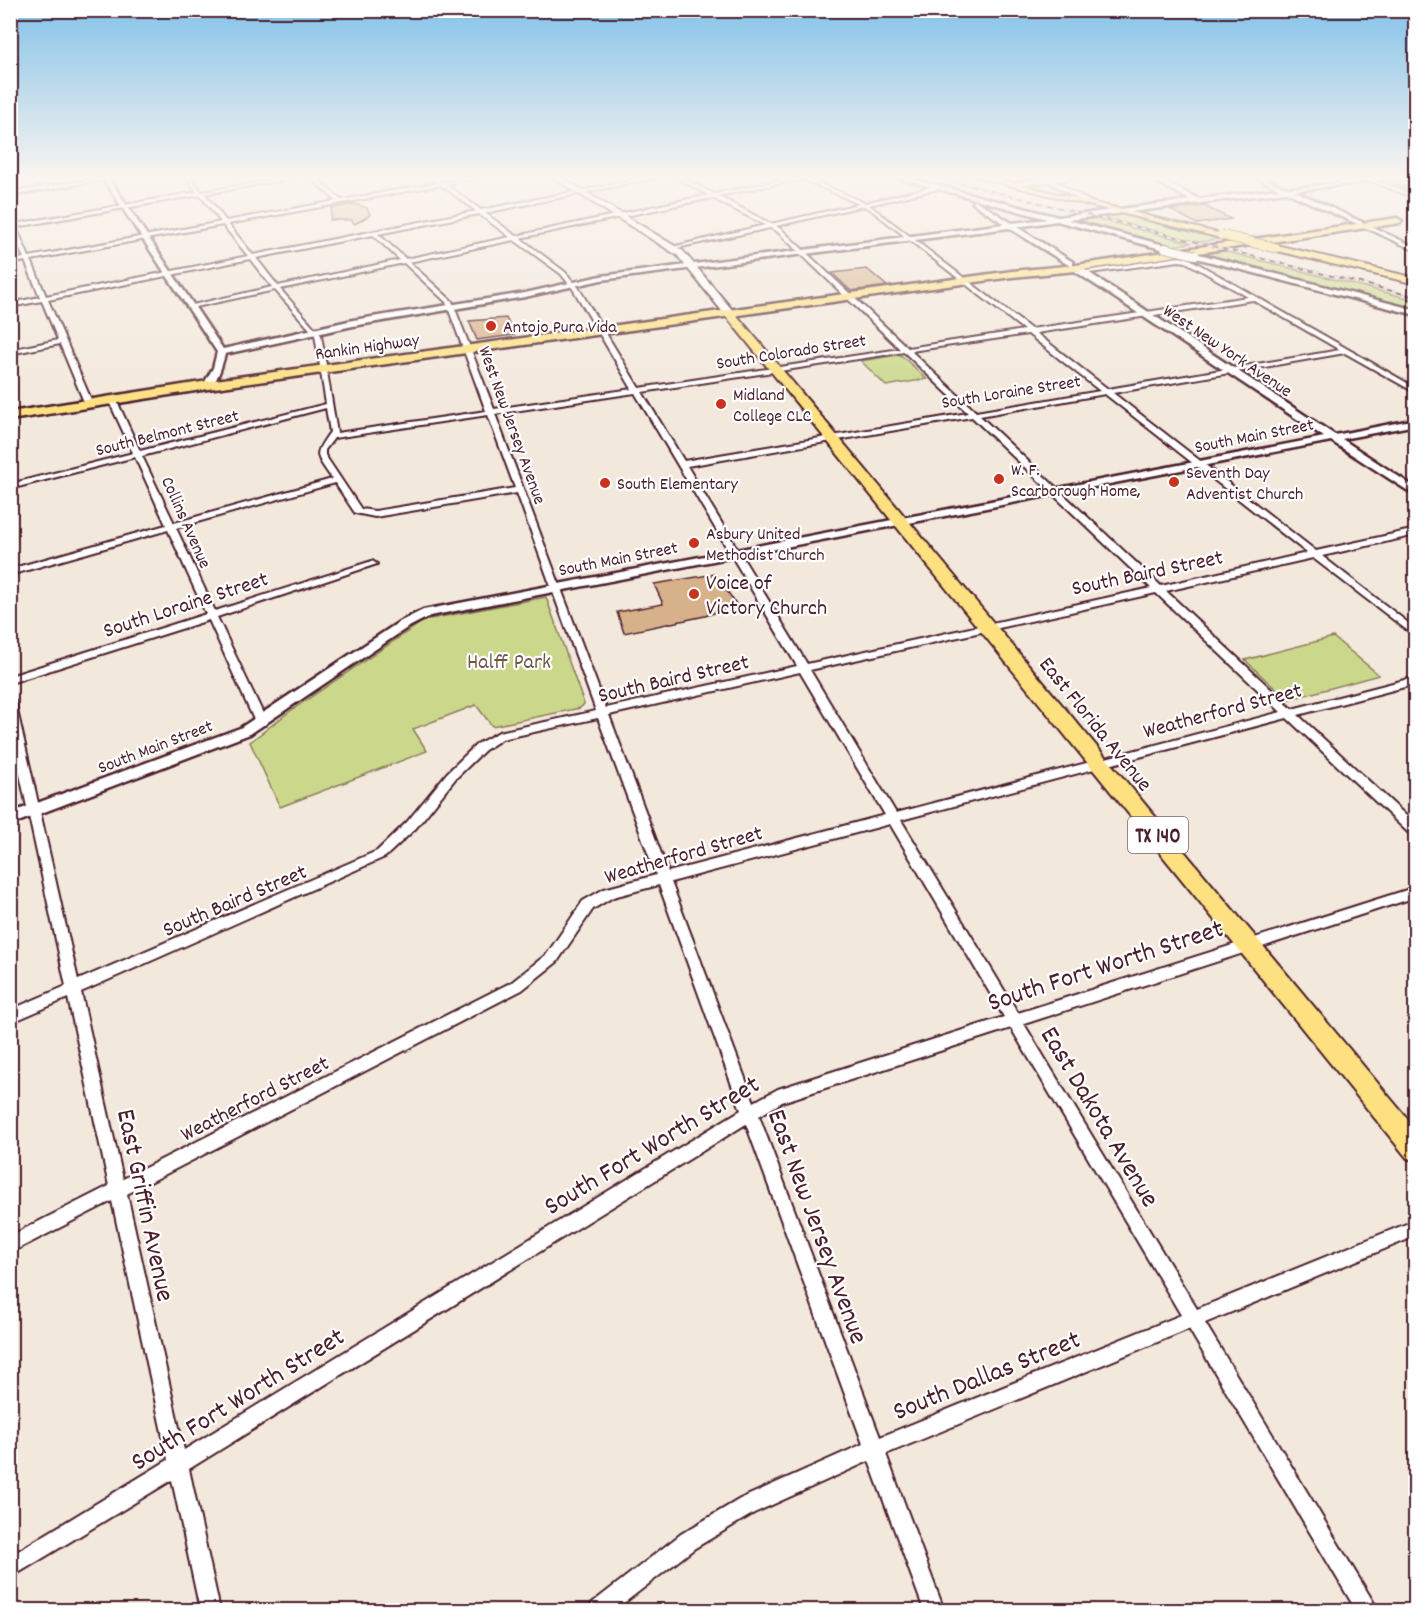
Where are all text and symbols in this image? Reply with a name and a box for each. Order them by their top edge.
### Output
street label: West New York Avenue [1157,299,1296,405]
place label: Antojo Pura Vida [503,316,617,341]
marker: Antojo Pura Vida [484,319,498,333]
street label: Rankin Highway [314,329,422,368]
street label: South Colorado Street [715,329,868,378]
street label: West New Jersey Avenue [470,343,551,508]
street label: South Loraine Street [940,370,1083,417]
place label: Midland College CLC [733,384,812,430]
marker: Midland College CLC [714,397,728,411]
street label: South Belmont Street [93,404,242,464]
street label: South Main Street [1193,414,1317,461]
place label: W. F. Scarborough Home, [1011,459,1141,505]
place label: Seventh Day Adventist Church [1186,462,1303,508]
marker: W. F. Scarborough Home, [992,472,1006,486]
street label: Collins Avenue [153,473,216,573]
place label: South Elementary [617,473,738,498]
marker: Seventh Day Adventist Church [1167,475,1181,489]
marker: South Elementary [598,476,612,490]
place label: Asbury United Methodist Church [706,523,825,569]
marker: Asbury United Methodist Church [687,536,701,550]
street label: South Main Street [557,537,681,584]
street label: South Baird Street [1069,543,1226,606]
street label: South Loraine Street [100,565,273,648]
place label: Voice of Victory Church [706,569,827,625]
marker: Voice of Victory Church [687,587,701,601]
park label: Halff Park [467,648,551,679]
street label: South Baird Street [595,648,752,713]
street label: East Florida Avenue [1030,651,1158,799]
street label: Weatherford Street [1140,676,1306,748]
street label: South Main Street [95,715,217,782]
road number: TX 140 [1128,817,1188,853]
street label: Weatherford Street [601,819,767,894]
street label: South Baird Street [158,858,312,947]
street label: South Fort Worth Street [983,911,1229,1024]
street label: East Dakota Avenue [1029,1020,1167,1216]
street label: Weatherford Street [176,1049,335,1151]
street label: South Fort Worth Street [537,1067,768,1227]
street label: East New Jersey Avenue [755,1104,876,1350]
street label: East Griffin Avenue [104,1106,183,1306]
street label: South Fort Worth Street [124,1319,354,1483]
street label: South Dallas Street [888,1322,1087,1433]

